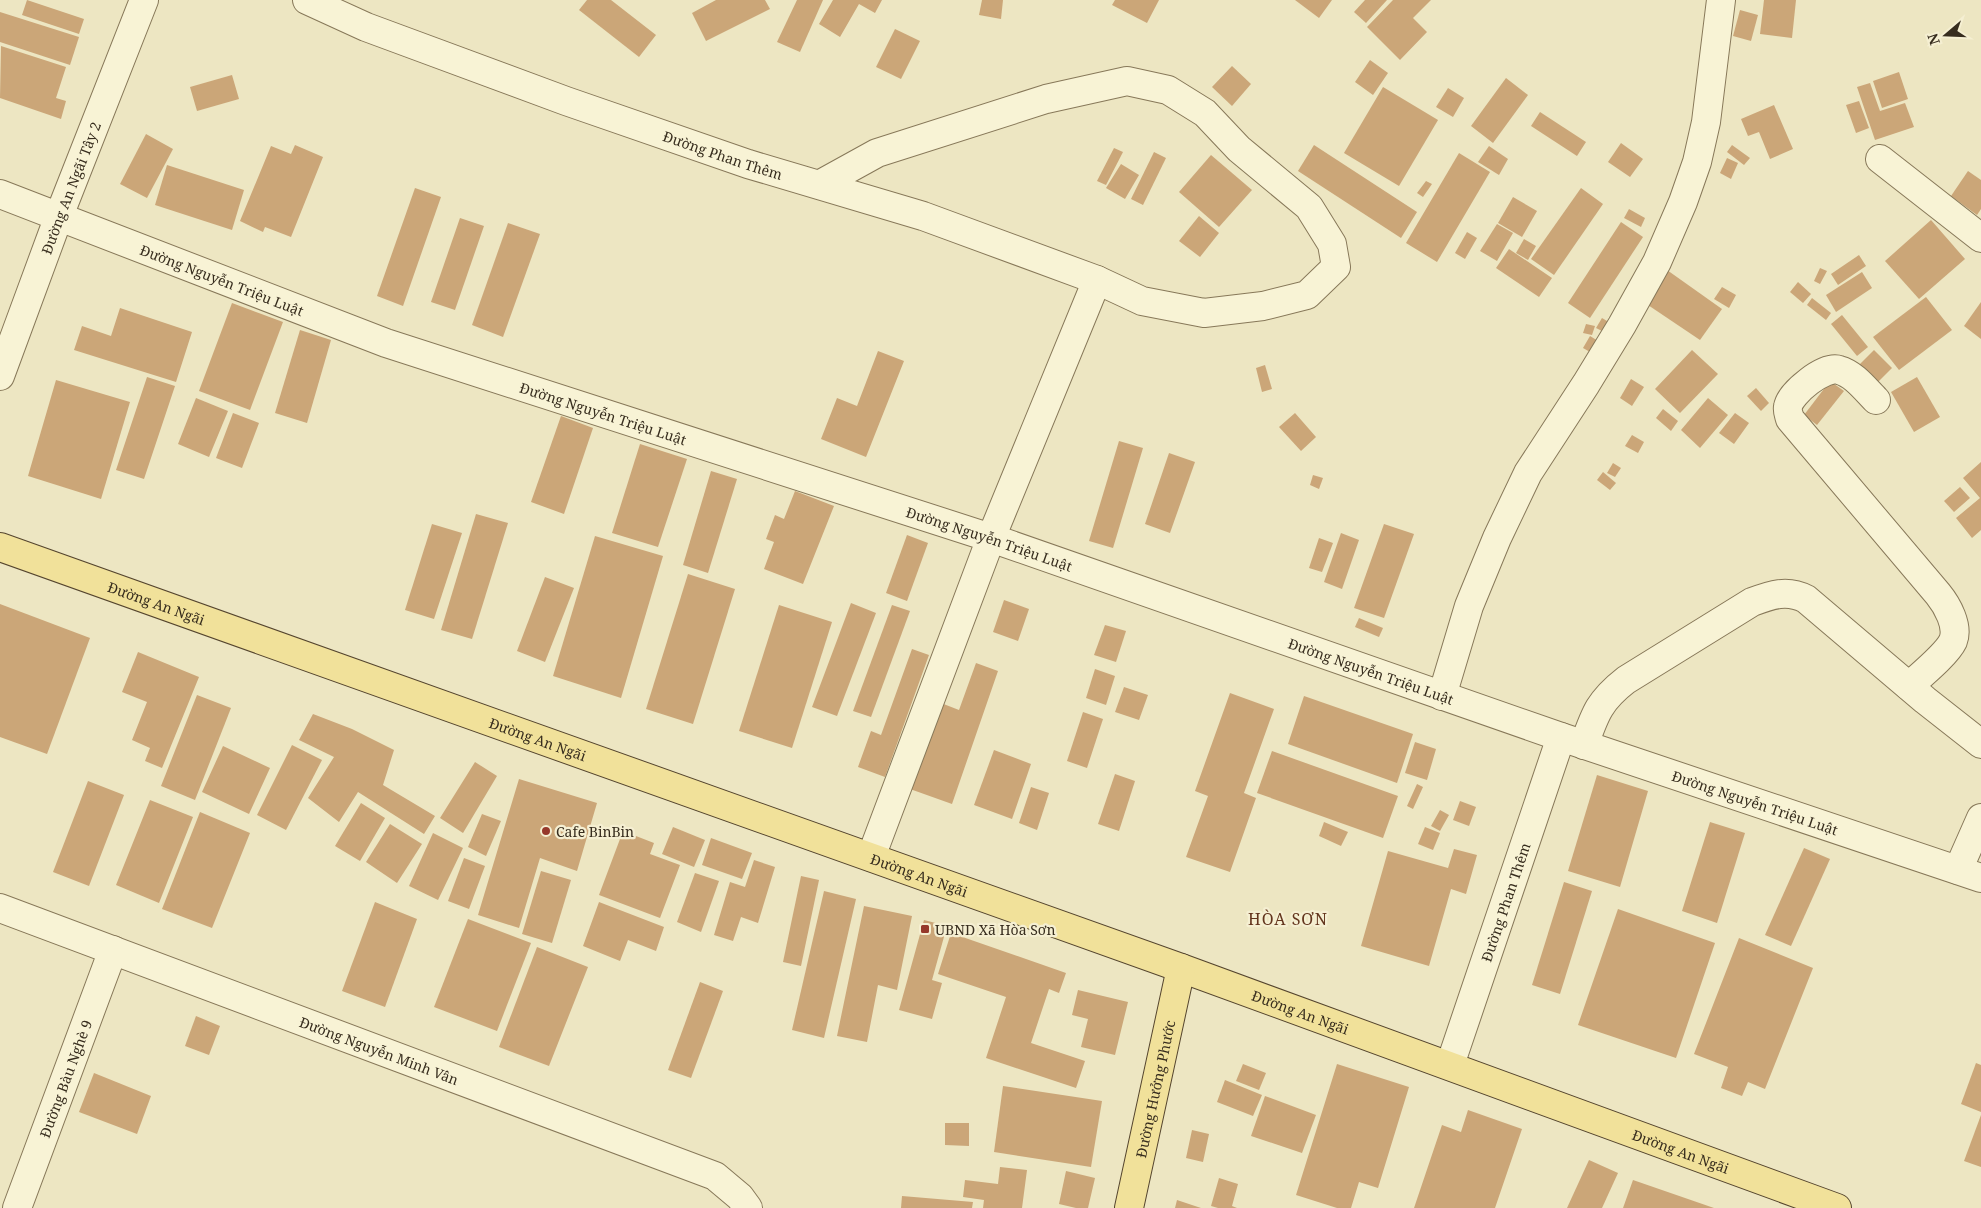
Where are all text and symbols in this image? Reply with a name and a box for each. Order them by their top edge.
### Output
north arrow [1921,10,1971,60]
text: N [1922,31,1944,48]
street label: Đường An Ngãi Tây 2 [36,119,105,257]
street label: Đường Phan Thêm [661,126,785,183]
street label: Đường Nguyễn Triệu Luật [137,240,307,320]
street label: Đường Nguyễn Triệu Luật [517,377,689,449]
street label: Đường Nguyễn Triệu Luật [904,502,1075,575]
street label: Đường An Ngãi [105,577,208,629]
street label: Đường Nguyễn Triệu Luật [1286,633,1456,708]
street label: Đường An Ngãi [487,713,589,765]
street label: Đường Nguyễn Triệu Luật [1670,765,1841,839]
place label: Cafe BinBin [556,822,634,841]
marker: Cafe BinBin [540,825,552,837]
street label: Đường Phan Thêm [1476,840,1534,964]
street label: Đường An Ngãi [868,849,971,901]
district label: HÒA SƠN [1248,908,1328,930]
place label: UBND Xã Hòa Sơn [935,920,1056,939]
marker: UBND Xã Hòa Sơn [919,923,931,935]
street label: Đường An Ngãi [1249,985,1352,1038]
street label: Đường Nguyễn Minh Vân [297,1012,462,1089]
street label: Đường Bàu Nghè 9 [35,1017,96,1140]
street label: Đường Hưởng Phước [1131,1018,1179,1159]
street label: Đường An Ngãi [1630,1124,1732,1177]

